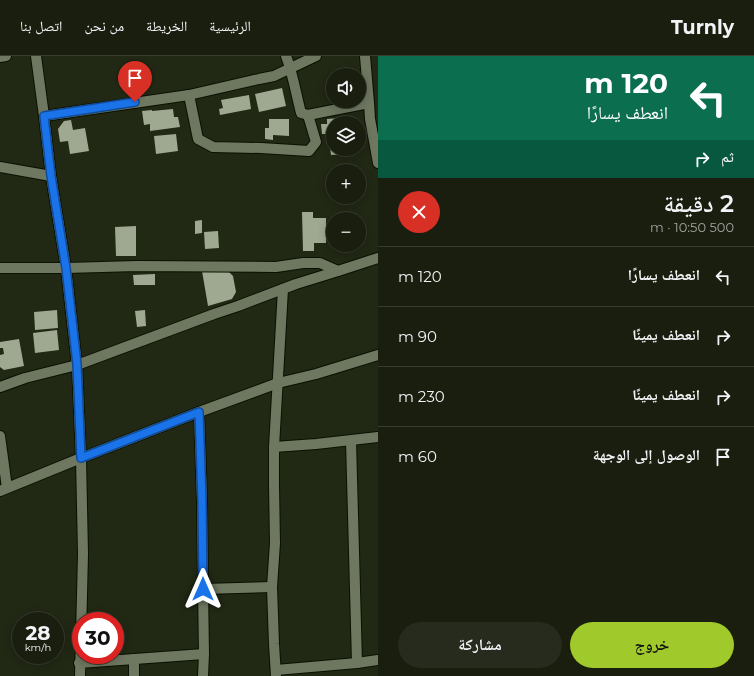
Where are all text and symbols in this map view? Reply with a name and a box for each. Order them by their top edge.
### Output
text: Turnly [671,16,734,39]
text: اتصل بنا [20,17,62,35]
text: من نحن [84,17,124,35]
text: الخريطة [146,17,187,35]
text: الرئيسية [209,17,251,35]
pin [118,61,152,102]
text: 120 m [584,66,668,100]
icon: arrive [124,67,146,89]
map controls [326,68,366,252]
button: sound [326,68,366,108]
icon: left [682,72,734,124]
text: انعطف يسارًا [587,102,668,124]
button: layers [326,116,366,156]
text: ثم [721,147,734,166]
icon: right [691,148,713,170]
button: + [326,164,366,204]
text: 2 دقيقة [664,189,734,218]
button: close [398,191,440,233]
button: − [326,212,366,252]
text: 500 m · 10:50 [650,219,734,235]
text: انعطف يسارًا [628,265,700,284]
icon: left [712,266,734,288]
text: 120 m [398,267,442,286]
text: انعطف يمينًا [632,325,700,344]
icon: right [712,326,734,348]
text: 90 m [398,327,437,346]
text: انعطف يمينًا [632,385,700,404]
icon: right [712,386,734,408]
text: 230 m [398,387,445,406]
text: الوصول إلى الوجهة [593,445,700,464]
icon: arrive [712,446,734,468]
text: 60 m [398,447,437,466]
position arrow [182,568,224,610]
speed limit sign: 30 [72,612,124,664]
text: 28 [26,621,51,645]
button: مشاركة [398,622,562,668]
button: خروج [570,622,734,668]
text: km/h [25,641,51,654]

